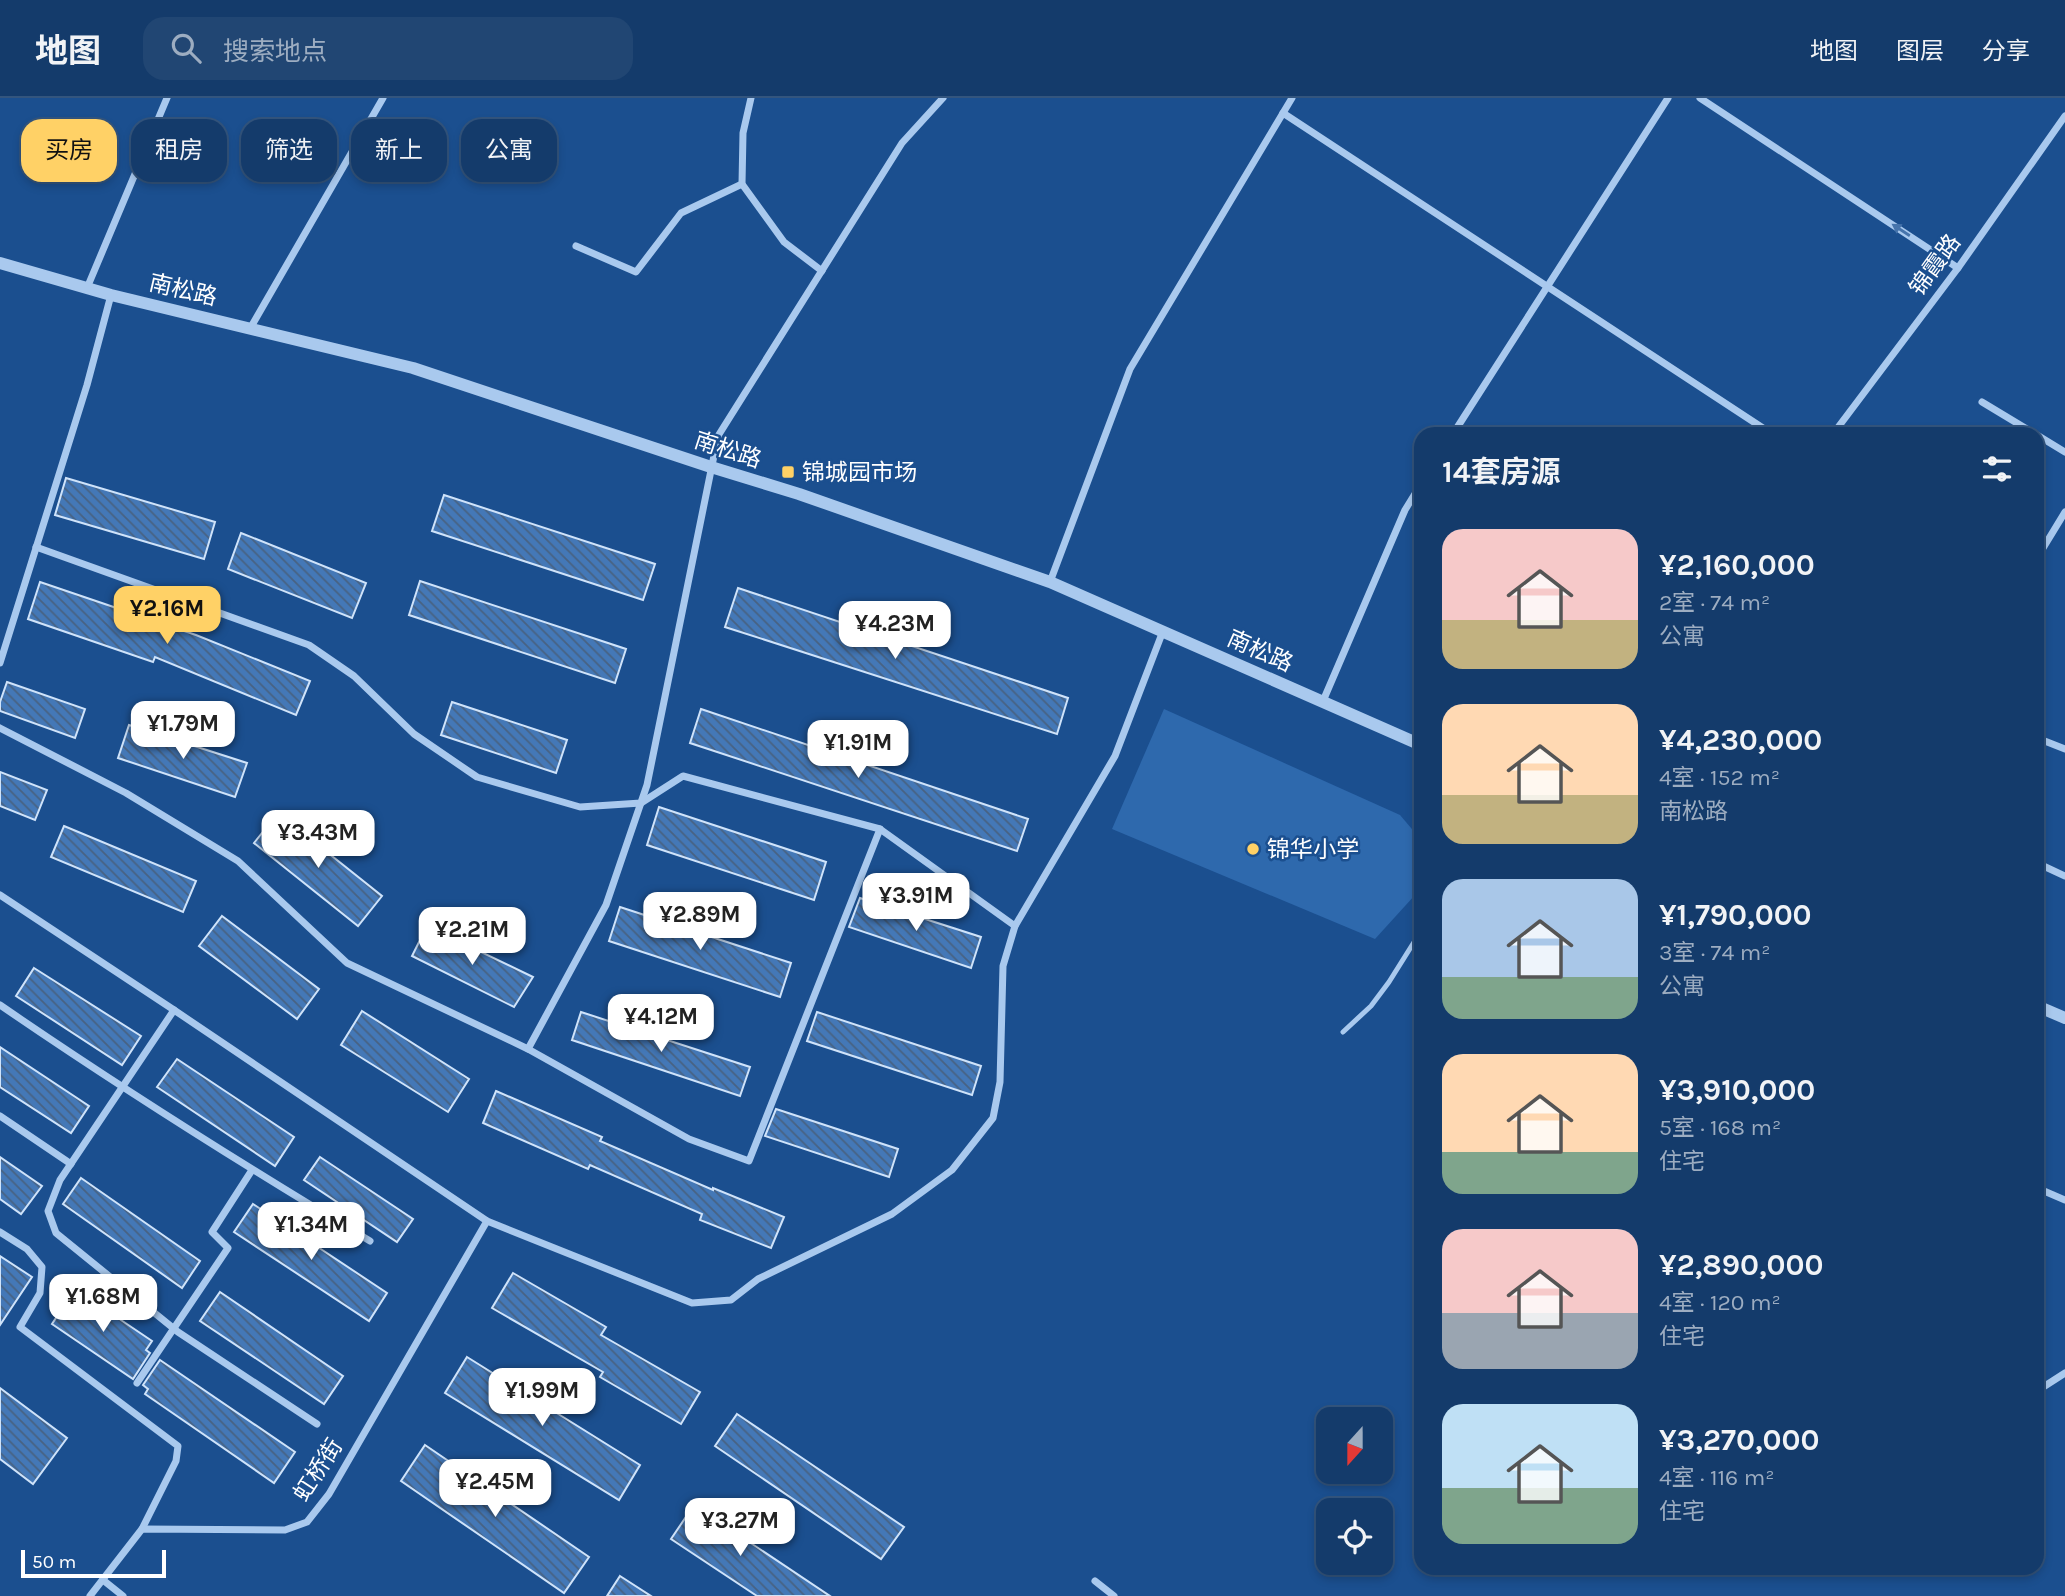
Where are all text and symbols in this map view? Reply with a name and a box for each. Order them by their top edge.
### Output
search box [143,17,633,80]
icon: search [167,29,205,67]
text: 地图 [35,32,101,70]
text: 搜索地点 [223,36,327,67]
text: 地图 [1810,37,1858,65]
text: 图层 [1896,37,1944,65]
text: 分享 [1982,37,2030,65]
chip: 买房 [21,119,117,182]
chip: 租房 [131,119,227,182]
chip: 筛选 [241,119,337,182]
chip: 新上 [351,119,447,182]
chip: 公寓 [461,119,557,182]
one-way arrow [1892,224,1911,237]
street label: 锦霞路 [1904,229,1966,301]
street label: 南松路 [146,269,220,311]
street label: 南松路 [691,426,765,474]
icon: filters [1978,450,2016,488]
text: 14套房源 [1442,454,1561,490]
place label: 锦城园市场 [802,459,917,486]
marker: 锦城园市场 [780,464,796,480]
text: ¥2,160,000 [1659,547,1815,583]
icon: home [1498,557,1582,641]
pin: ¥2.16M [110,587,224,646]
text: 2室 · 74 m² [1659,589,1770,616]
text: ¥2.16M [130,595,204,622]
pin: ¥4.23M [838,602,952,661]
text: ¥4.23M [855,610,935,637]
text: 公寓 [1659,623,1705,650]
street label: 南松路 [1223,625,1297,677]
pin: ¥1.79M [126,702,240,761]
text: ¥1.79M [147,710,219,737]
pin: ¥1.91M [801,720,915,780]
text: ¥4,230,000 [1659,722,1822,758]
text: ¥1.91M [824,729,892,756]
icon: home [1498,732,1582,816]
text: 4室 · 152 m² [1659,764,1780,791]
text: 南松路 [1659,798,1728,825]
pin: ¥3.43M [261,810,375,870]
text: ¥3.43M [278,819,358,846]
place label: 锦华小学 [1267,836,1359,863]
marker: 锦华小学 [1245,841,1261,857]
pin: ¥3.91M [859,874,973,933]
text: ¥3.91M [878,882,954,909]
pin: ¥2.89M [643,892,757,952]
text: ¥1,790,000 [1659,897,1812,933]
text: ¥2.89M [659,901,741,928]
icon: home [1498,907,1582,991]
pin: ¥2.21M [415,908,529,967]
text: ¥2.21M [435,916,509,943]
text: 3室 · 74 m² [1659,939,1770,966]
text: 公寓 [1659,973,1705,1000]
pin: ¥4.12M [604,995,718,1054]
text: ¥4.12M [624,1003,698,1030]
text: ¥3,910,000 [1659,1072,1815,1108]
icon: home [1498,1082,1582,1166]
text: 5室 · 168 m² [1659,1114,1781,1141]
text: 住宅 [1659,1148,1705,1175]
pin: ¥1.34M [254,1202,368,1262]
text: ¥1.34M [274,1211,348,1238]
text: ¥2,890,000 [1659,1247,1824,1283]
icon: home [1498,1257,1582,1341]
pin: ¥1.68M [46,1274,160,1334]
text: ¥1.68M [65,1283,141,1310]
text: 4室 · 120 m² [1659,1289,1781,1316]
text: 住宅 [1659,1323,1705,1350]
pin: ¥1.99M [485,1368,599,1428]
text: ¥1.99M [505,1377,579,1404]
north arrow [1316,1407,1393,1484]
map controls [1316,1407,1393,1575]
text: ¥3,270,000 [1659,1422,1819,1458]
icon: home [1498,1432,1582,1516]
street label: 虹桥街 [288,1434,348,1506]
pin: ¥2.45M [438,1460,552,1519]
text: 4室 · 116 m² [1659,1464,1774,1491]
text: ¥2.45M [455,1468,535,1495]
pin: ¥3.27M [683,1498,797,1558]
button: locate [1316,1498,1393,1575]
text: 住宅 [1659,1498,1705,1525]
text: ¥3.27M [701,1507,779,1534]
scale bar [21,1547,166,1579]
text: 50 m [32,1551,76,1573]

